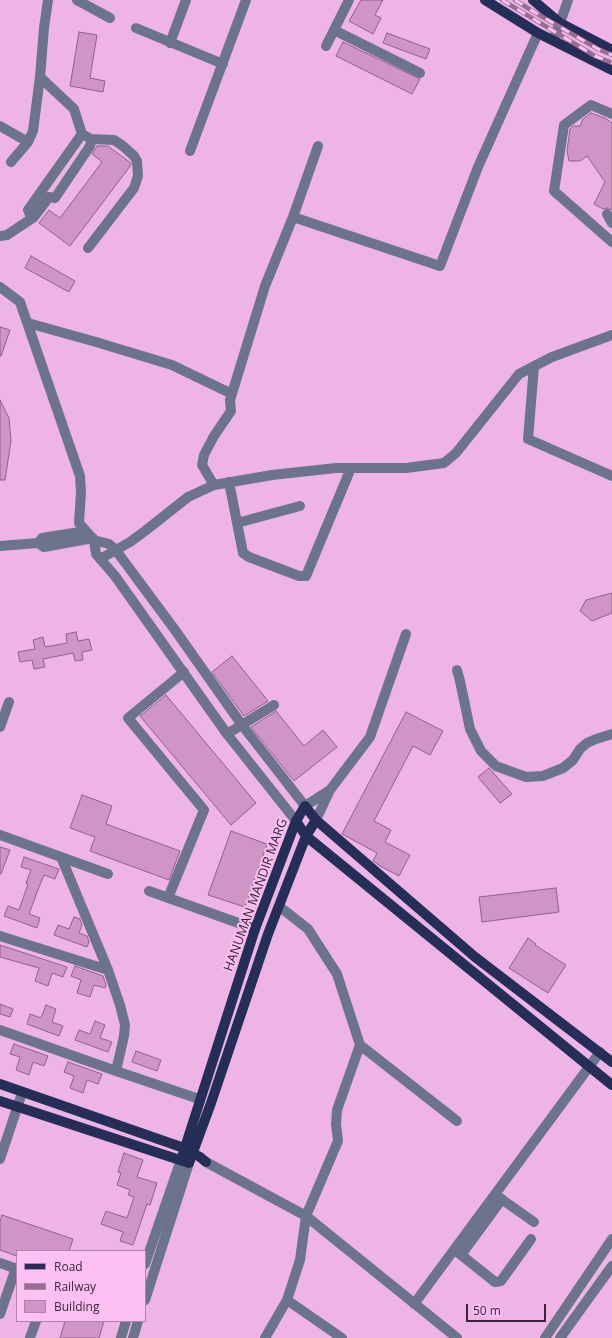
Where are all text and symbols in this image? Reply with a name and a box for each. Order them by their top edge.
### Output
street label: HANUMAN MANDIR MARG [221,816,291,974]
legend [16,1250,146,1322]
text: Road [54,1258,83,1275]
text: Railway [54,1278,96,1295]
scale bar [468,1296,548,1322]
text: Building [54,1298,99,1315]
text: 50 m [473,1302,501,1319]

